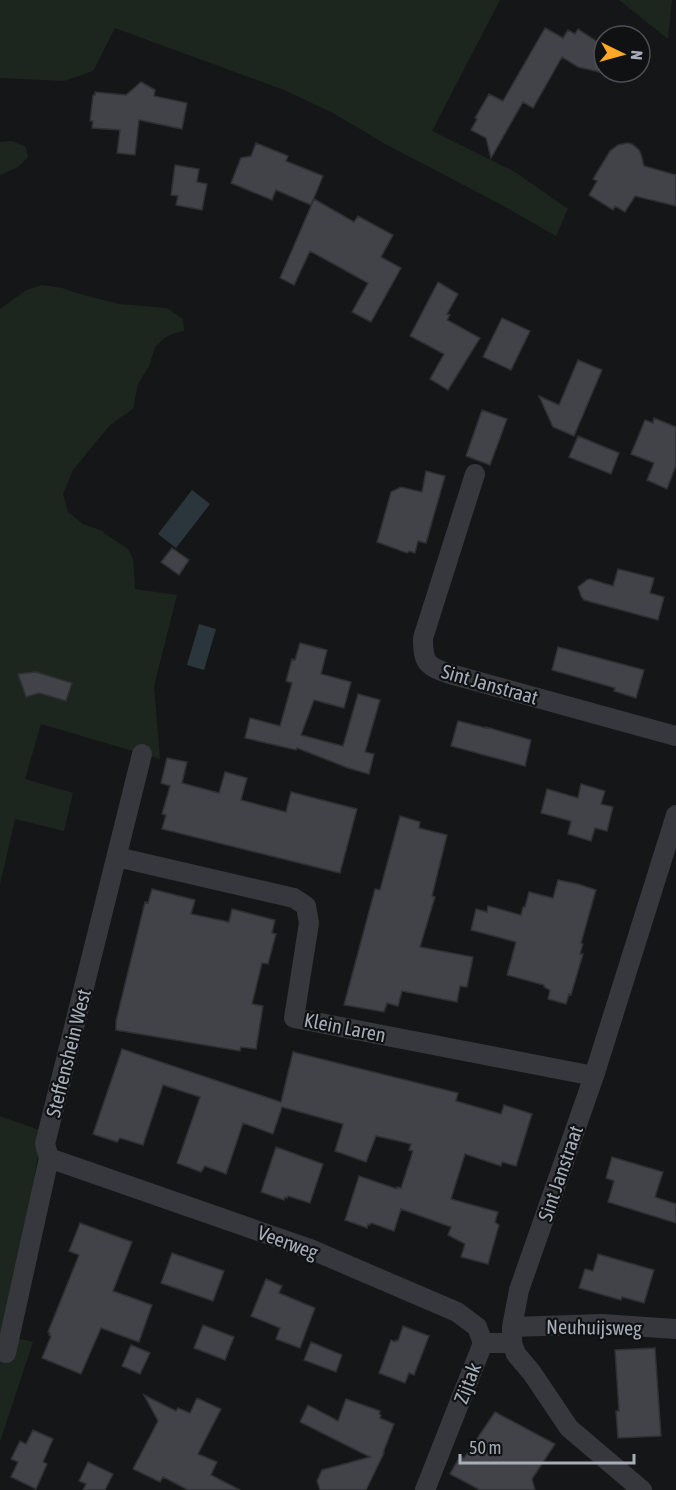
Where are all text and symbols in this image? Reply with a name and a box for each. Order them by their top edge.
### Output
north arrow [592,24,652,84]
text: N [628,50,646,61]
street label: Sint Janstraat [439,659,541,709]
street label: Steffenshein West [41,986,95,1120]
street label: Klein Laren [302,1008,388,1046]
street label: Sint Janstraat [533,1122,587,1224]
street label: Veerweg [255,1220,322,1264]
street label: Neuhuijsweg [546,1315,642,1339]
street label: Zijtak [449,1359,485,1407]
scale bar [460,1427,634,1465]
text: 50 m [469,1437,501,1458]

